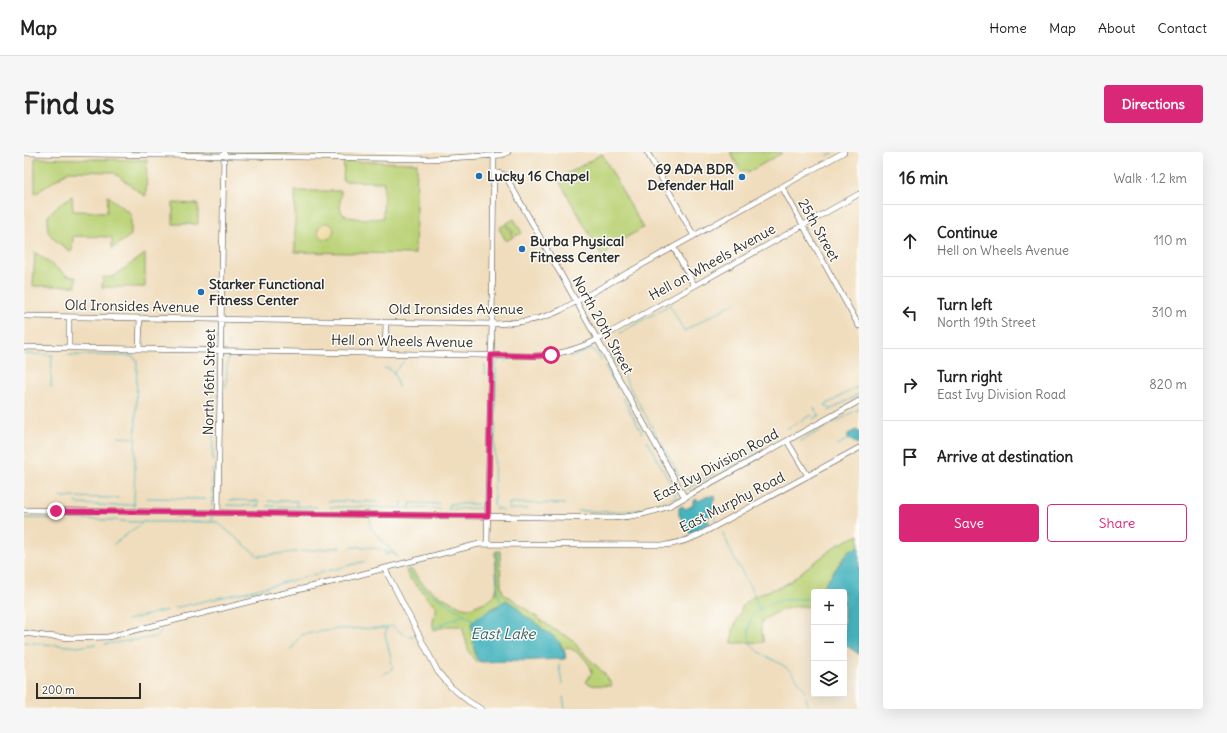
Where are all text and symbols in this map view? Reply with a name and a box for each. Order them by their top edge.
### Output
text: Map [20,16,57,40]
text: Home [989,19,1027,37]
text: Map [1049,19,1076,37]
text: About [1098,19,1136,37]
text: Contact [1158,19,1207,37]
button: Directions [1104,85,1203,123]
text: Find us [24,86,115,122]
place label: 69 ADA BDR Defender Hall [648,160,734,194]
place label: Lucky 16 Chapel [487,167,589,185]
text: 16 min [899,167,948,189]
text: Walk · 1.2 km [1113,170,1187,187]
marker: Lucky 16 Chapel [474,171,484,181]
marker: 69 ADA BDR Defender Hall [737,172,747,182]
street label: 25th Street [794,195,844,265]
street label: Hell on Wheels Avenue [646,220,778,304]
text: Continue [937,223,998,242]
icon: ahead [899,230,921,252]
place label: Burba Physical Fitness Center [530,232,624,266]
text: 110 m [1154,232,1187,249]
text: Hell on Wheels Avenue [937,242,1069,259]
marker: Burba Physical Fitness Center [517,244,527,254]
street label: North 20th Street [569,273,638,378]
place label: Starker Functional Fitness Center [209,275,324,309]
marker: Starker Functional Fitness Center [196,287,206,297]
text: Turn left [937,295,992,314]
street label: Old Ironsides Avenue [64,296,200,316]
street label: Old Ironsides Avenue [389,300,523,318]
icon: left [899,302,921,324]
text: 310 m [1152,304,1187,321]
text: North 19th Street [937,314,1036,331]
street label: North 16th Street [199,328,219,435]
street label: Hell on Wheels Avenue [331,331,473,351]
route start [542,346,560,364]
text: Turn right [937,367,1002,386]
icon: right [899,374,921,396]
text: 820 m [1149,376,1187,393]
text: East Ivy Division Road [937,386,1066,403]
street label: East Ivy Division Road [651,424,781,506]
icon: arrive [899,446,921,468]
text: Arrive at destination [937,447,1073,466]
street label: East Murphy Road [676,468,788,536]
route end [47,502,65,520]
button: Save [899,504,1039,542]
button: Share [1047,504,1187,542]
map controls [811,589,847,697]
button: + [811,589,847,625]
water label: East Lake [471,624,536,643]
button: − [811,625,847,661]
button: layers [811,661,847,697]
scale bar [36,681,141,700]
text: 200 m [42,683,75,697]

